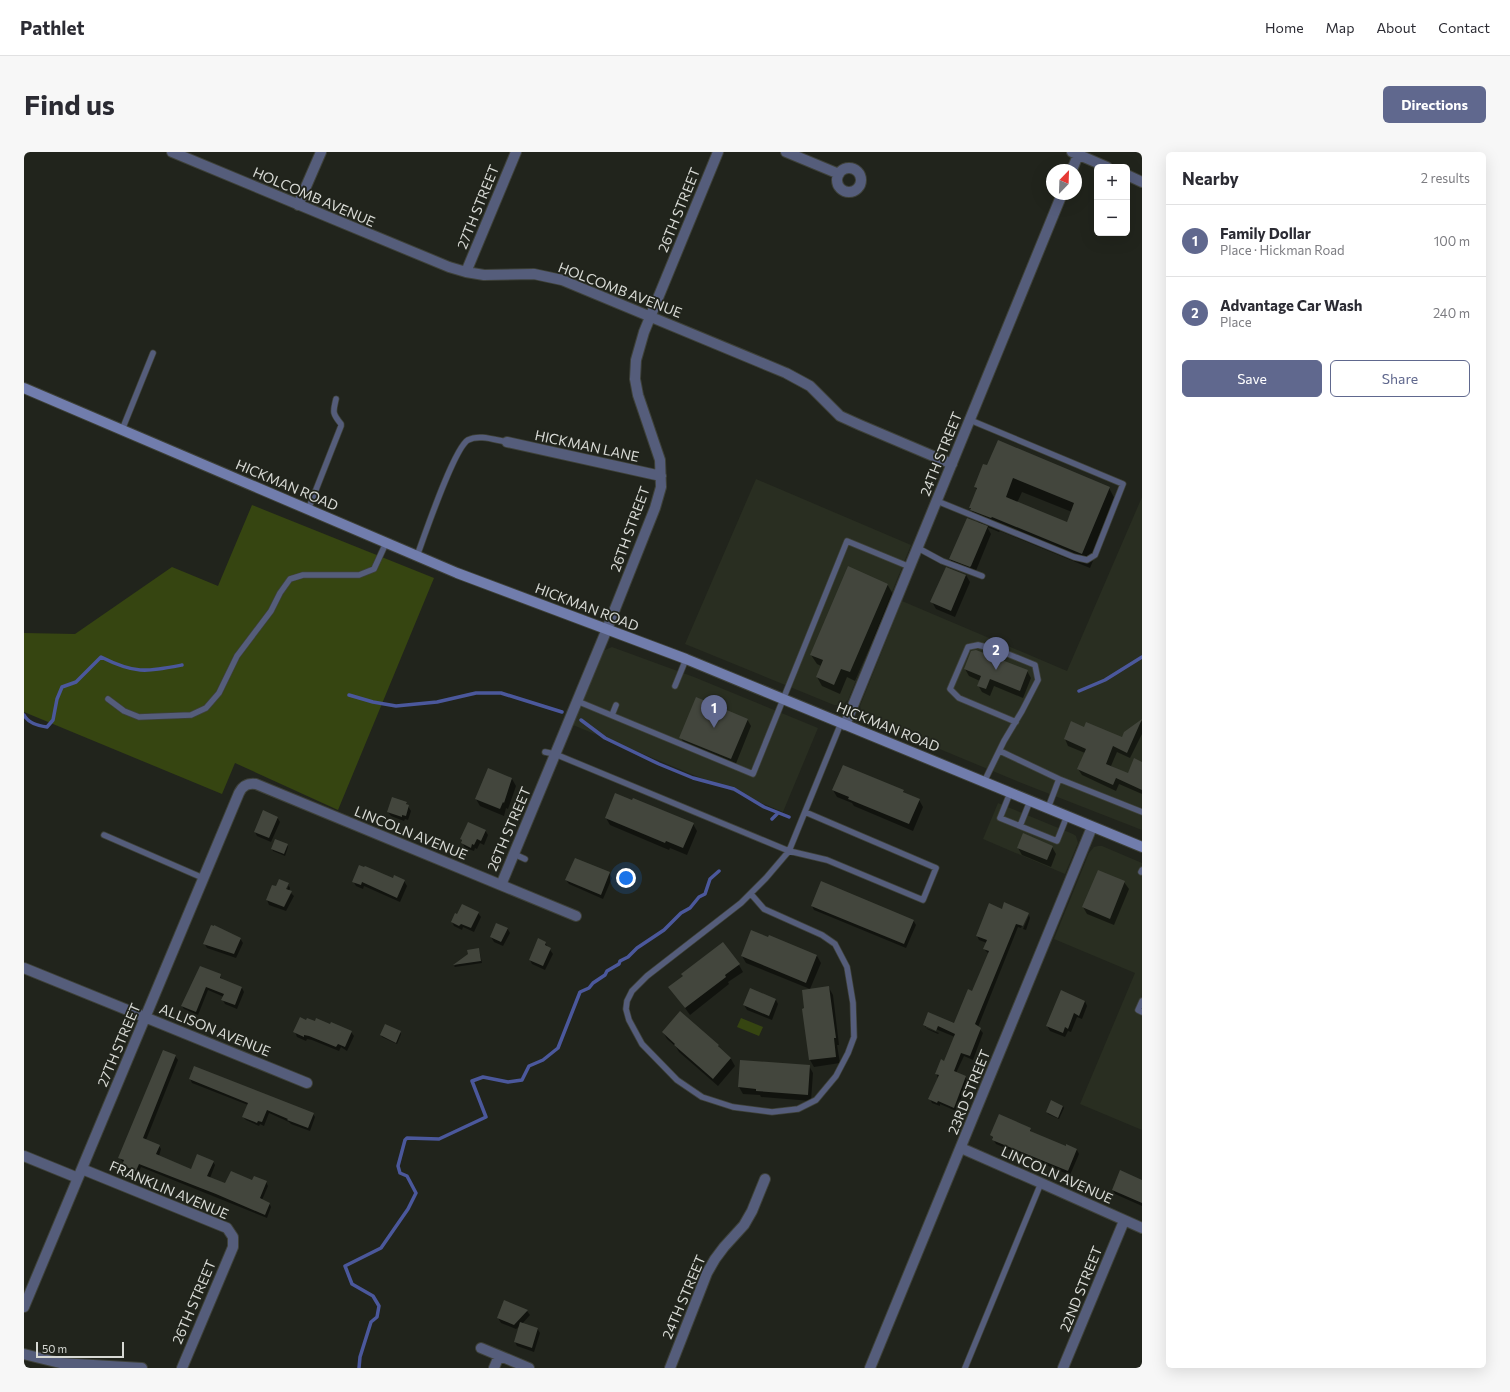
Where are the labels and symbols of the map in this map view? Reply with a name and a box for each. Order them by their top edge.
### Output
street label: 27TH STREET [453,162,502,251]
street label: HOLCOMB AVENUE [250,163,378,230]
north arrow [1046,164,1082,200]
street label: 26TH STREET [654,165,703,255]
street label: HOLCOMB AVENUE [556,258,684,321]
street label: 24TH STREET [916,409,965,498]
street label: HICKMAN LANE [533,426,641,465]
street label: HICKMAN ROAD [233,455,341,514]
street label: 26TH STREET [606,484,653,574]
street label: HICKMAN ROAD [533,579,642,634]
pin: 2 [983,637,1009,670]
pin: 1 [701,695,727,728]
street label: HICKMAN ROAD [834,698,942,755]
street label: 26TH STREET [483,784,534,873]
street label: LINCOLN AVENUE [352,802,470,863]
your location [616,868,636,888]
street label: 27TH STREET [93,1000,144,1089]
street label: ALLISON AVENUE [157,1000,273,1060]
street label: 23RD STREET [944,1047,993,1137]
street label: LINCOLN AVENUE [999,1142,1116,1207]
street label: FRANKLIN AVENUE [107,1157,231,1222]
street label: 22ND STREET [1056,1243,1105,1334]
street label: 24TH STREET [658,1252,709,1341]
street label: 26TH STREET [168,1257,219,1346]
scale bar [36,1340,124,1359]

